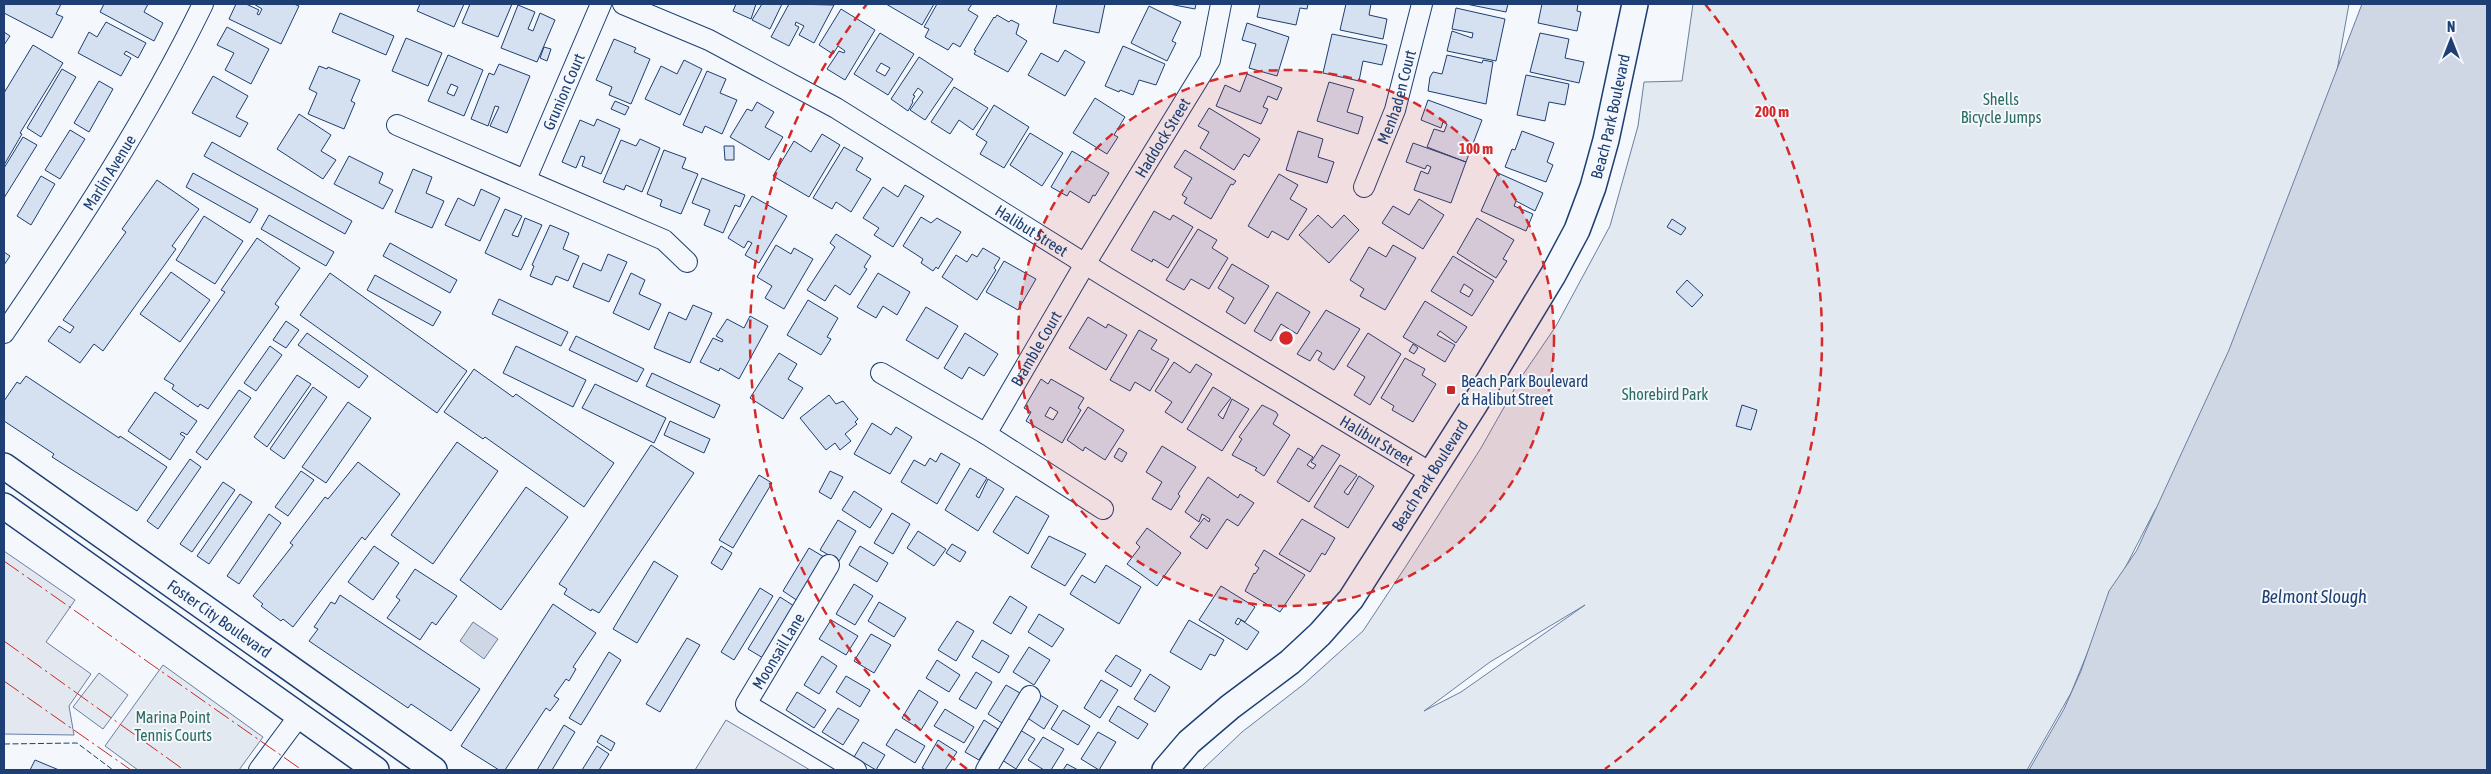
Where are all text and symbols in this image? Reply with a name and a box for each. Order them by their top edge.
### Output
north arrow [2426,15,2476,65]
text: N [2447,19,2455,35]
street label: Menhaden Court [1373,48,1419,147]
street label: Grunion Court [539,50,588,133]
street label: Beach Park Boulevard [1587,52,1633,181]
park label: Shells Bicycle Jumps [1961,90,2042,127]
street label: Haddock Street [1131,94,1194,181]
text: 200 m [1755,103,1789,120]
street label: Marlin Avenue [79,131,139,213]
text: 100 m [1459,140,1493,157]
street label: Halibut Street [992,201,1071,260]
street label: Bramble Court [1007,307,1065,389]
centre of rings [1277,329,1295,347]
place label: Beach Park Boulevard & Halibut Street [1461,372,1588,408]
marker: Beach Park Boulevard & Halibut Street [1445,384,1457,396]
park label: Shorebird Park [1622,385,1708,403]
street label: Halibut Street [1337,411,1417,469]
street label: Beach Park Boulevard [1388,417,1471,534]
street label: Foster City Boulevard [164,576,275,661]
water label: Belmont Slough [2261,586,2367,607]
street label: Moonsail Lane [748,610,808,692]
park label: Marina Point Tennis Courts [134,708,212,744]

